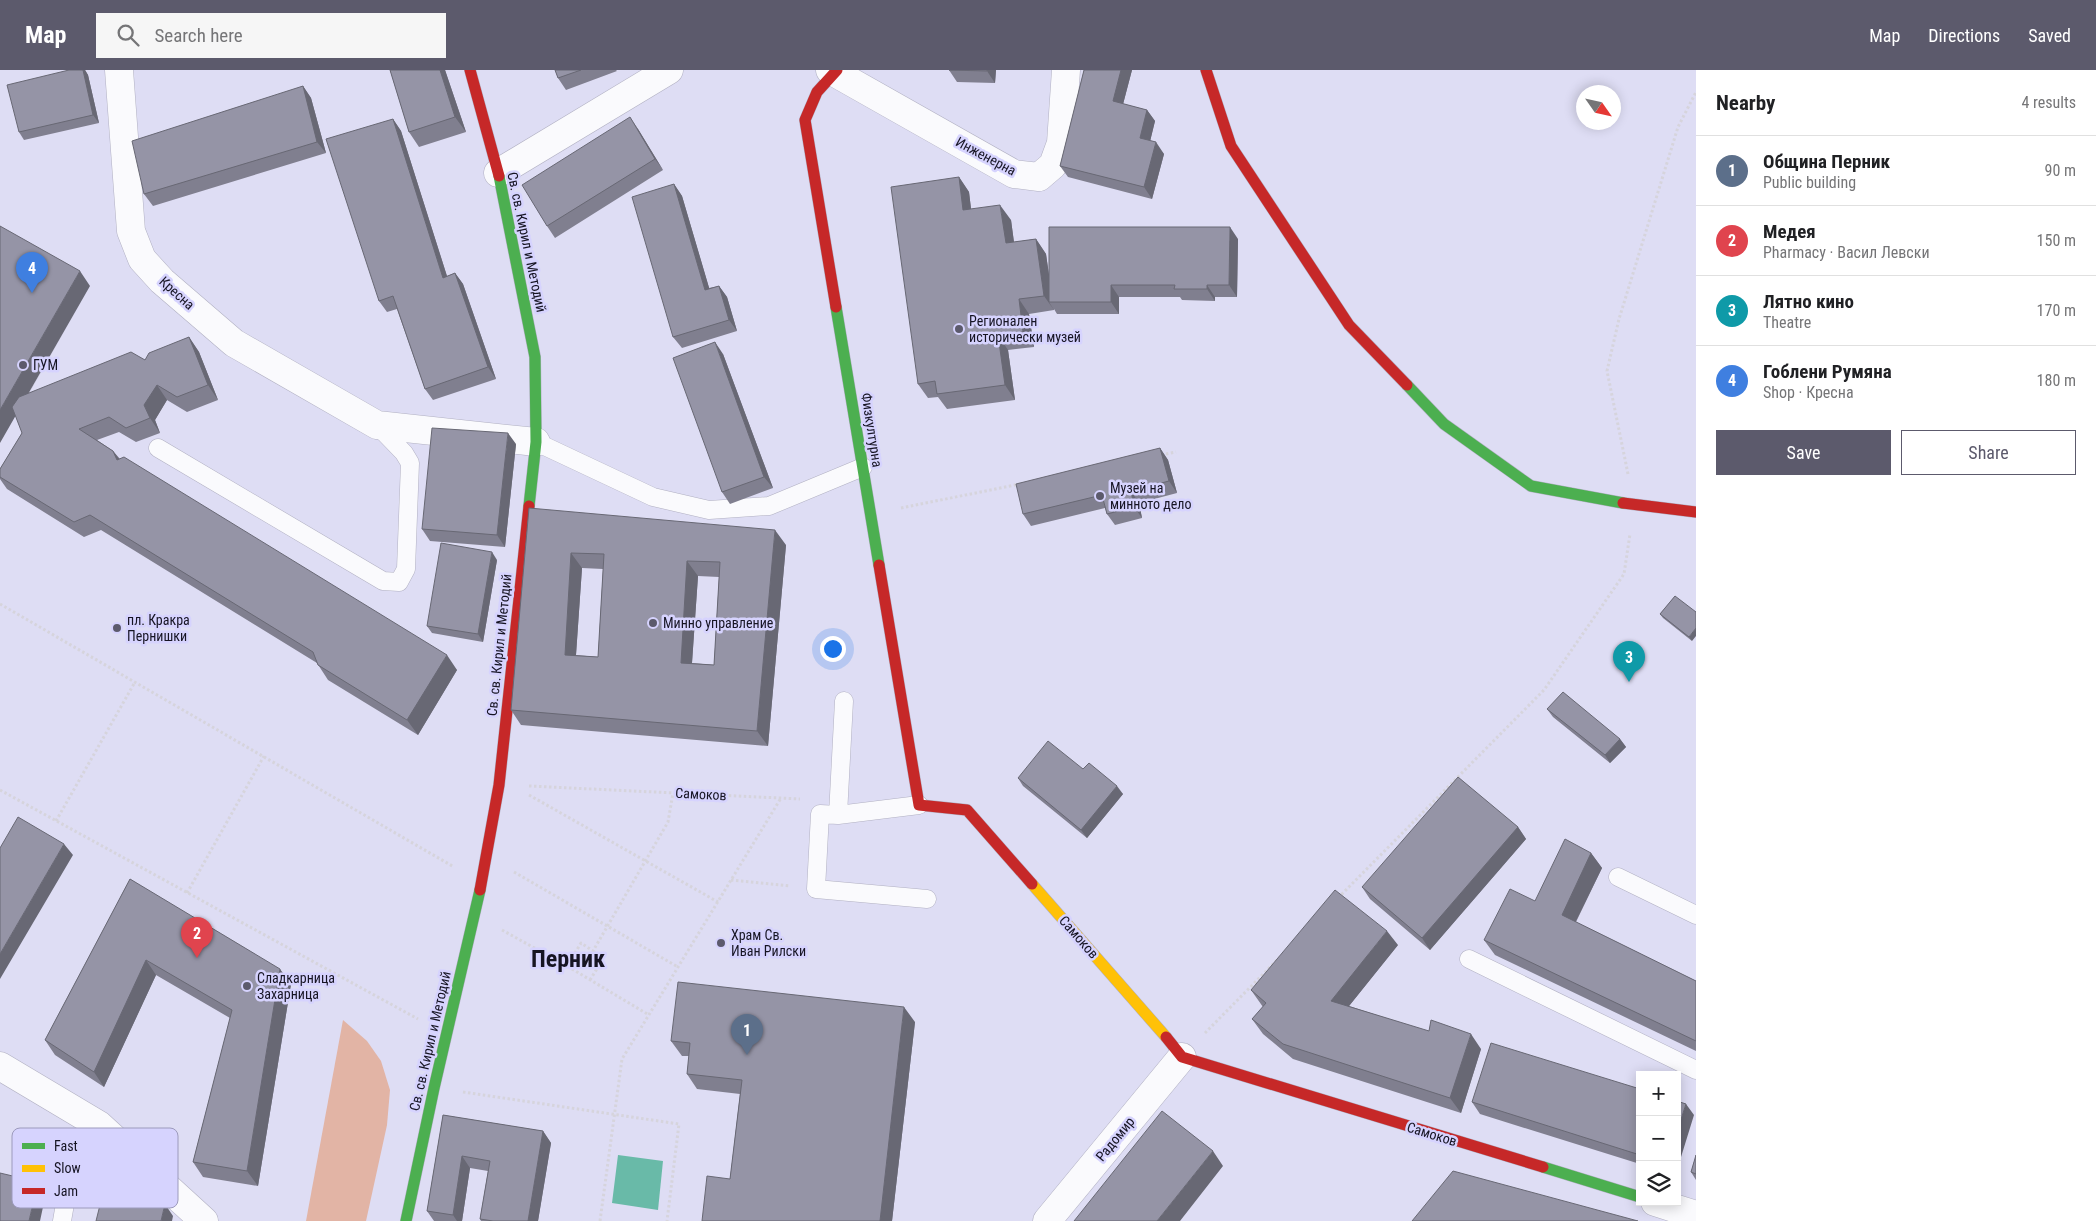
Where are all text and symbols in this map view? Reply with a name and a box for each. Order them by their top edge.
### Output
search box [96,13,446,58]
text: Map [25,21,66,49]
icon: search [114,21,142,49]
text: Search here [154,24,243,47]
text: Map [1869,25,1900,46]
text: Directions [1928,25,2000,46]
text: Saved [2028,25,2071,46]
north arrow [1576,85,1621,130]
text: Nearby [1716,91,1775,115]
text: 4 results [2021,93,2076,112]
street label: Инженерна [953,133,1019,179]
text: Община Перник [1763,150,1890,173]
text: 1 [1728,161,1736,180]
text: 90 m [2044,161,2076,180]
street label: Св. св. Кирил и Методий [504,170,550,314]
text: Public building [1763,173,1856,192]
text: Медея [1763,220,1816,243]
text: 2 [1728,231,1736,250]
text: 150 m [2037,231,2076,250]
text: Pharmacy · Васил Левски [1763,243,1930,262]
pin: 4 [16,252,48,293]
street label: Кресна [156,273,198,313]
text: Лятно кино [1763,290,1854,313]
text: 3 [1728,301,1736,320]
text: 170 m [2037,301,2076,320]
place label: Регионален исторически музей [969,313,1081,345]
text: Theatre [1763,313,1811,332]
marker: Регионален исторически музей [953,323,965,335]
place label: ГУМ [33,357,58,373]
marker: ГУМ [17,359,29,371]
text: Гоблени Румяна [1763,360,1892,383]
text: 4 [1728,371,1736,390]
text: 180 m [2037,371,2076,390]
text: Shop · Кресна [1763,383,1854,402]
street label: Физкултурна [858,392,886,468]
button: Save [1716,430,1891,475]
button: Share [1901,430,2076,475]
place label: Музей на минното дело [1110,480,1191,512]
marker: Музей на минното дело [1094,490,1106,502]
street label: Св. св. Кирил и Методий [484,573,514,717]
place label: пл. Кракра Пернишки [127,612,190,644]
place label: Минно управление [663,615,774,631]
marker: Минно управление [647,617,659,629]
marker: пл. Кракра Пернишки [111,622,123,634]
your location [820,636,846,662]
pin: 3 [1613,641,1645,682]
street label: Самоков [675,785,727,803]
street label: Самоков [1056,912,1102,962]
pin: 2 [181,917,213,958]
place label: Храм Св. Иван Рилски [731,927,806,959]
marker: Храм Св. Иван Рилски [715,937,727,949]
district label: Перник [531,945,605,973]
place label: Сладкарница Захарница [257,970,335,1002]
street label: Св. св. Кирил и Методий [406,970,454,1112]
marker: Сладкарница Захарница [241,980,253,992]
pin: 1 [731,1014,763,1055]
map controls [1636,1071,1681,1206]
button: + [1636,1071,1681,1116]
street label: Радомир [1092,1114,1138,1164]
button: − [1636,1116,1681,1161]
street label: Самоков [1405,1119,1459,1149]
legend [12,1128,178,1208]
text: Fast [54,1138,78,1154]
text: Slow [54,1160,81,1176]
button: layers [1636,1161,1681,1206]
text: Jam [54,1183,78,1199]

